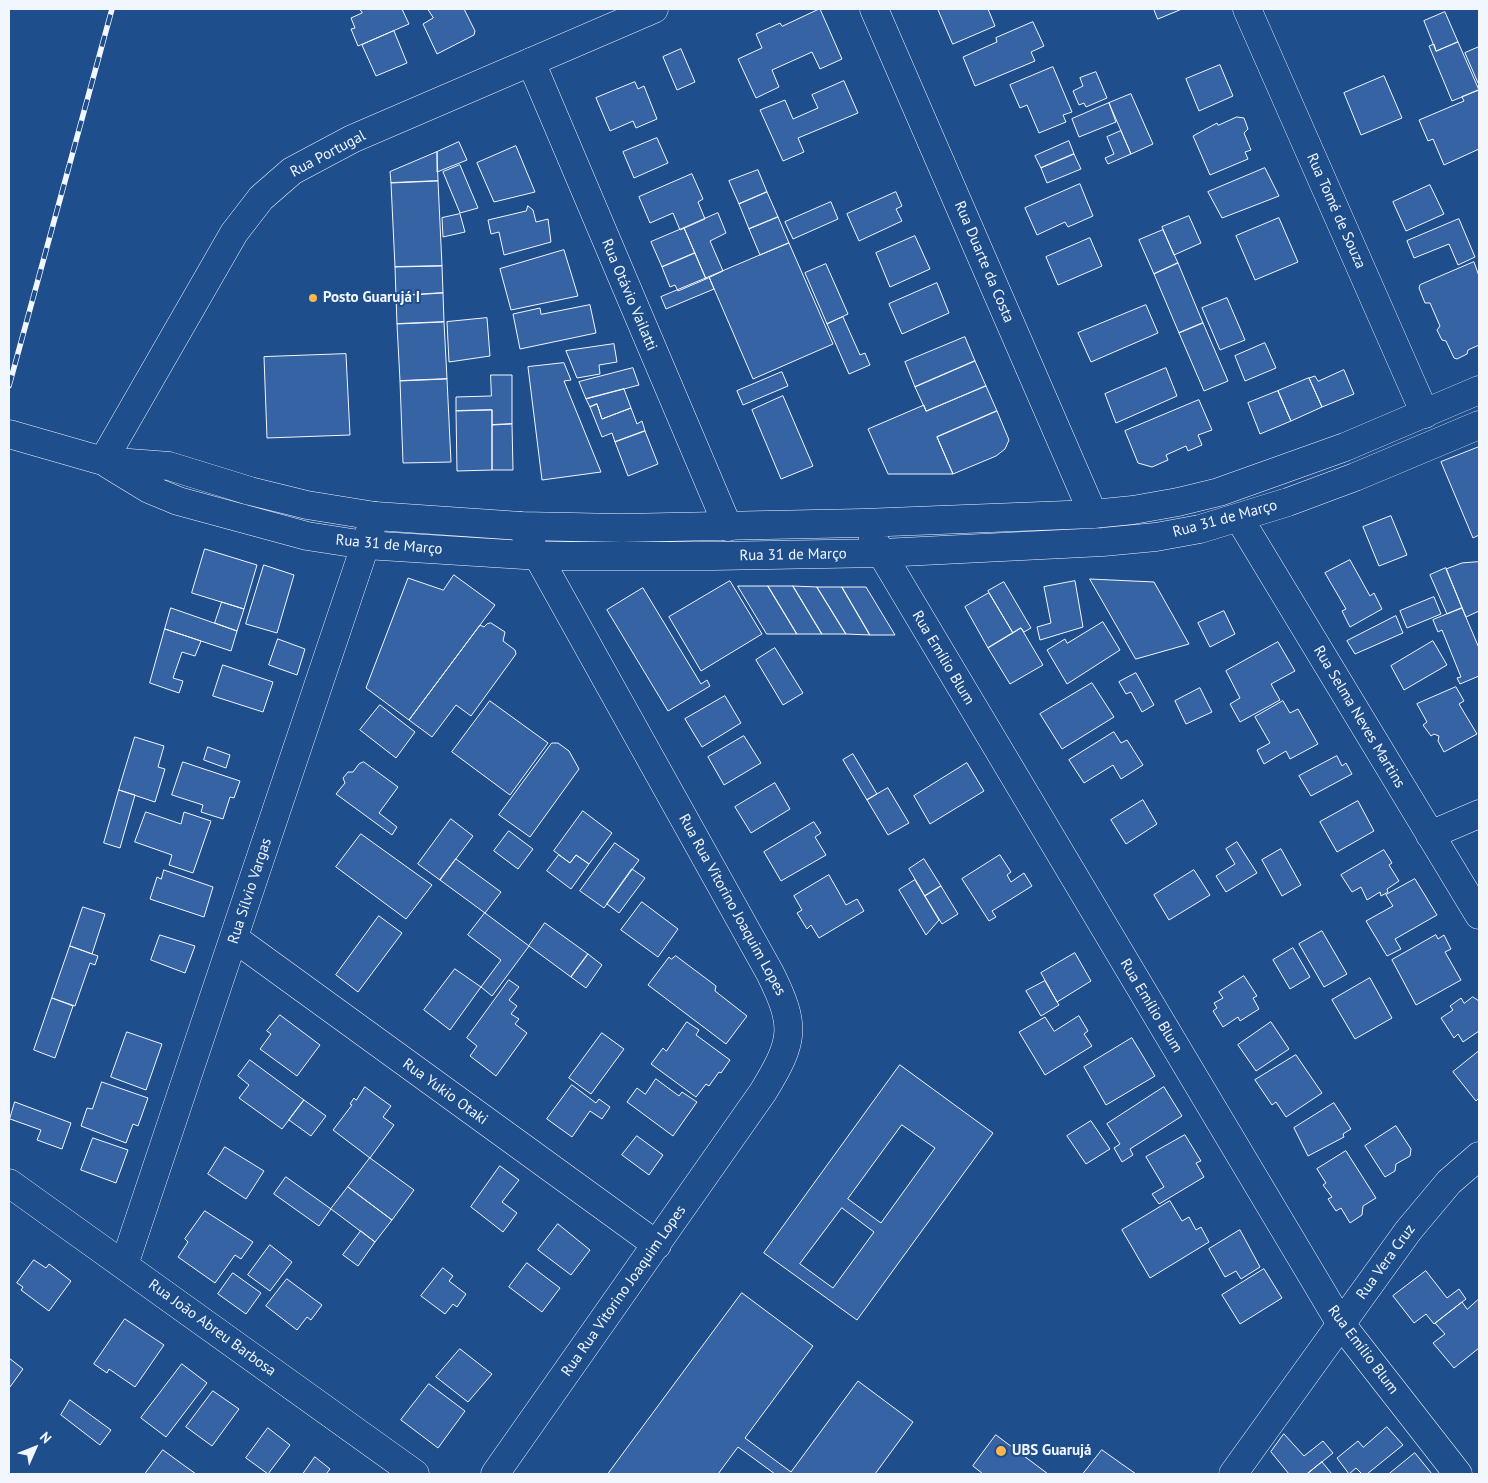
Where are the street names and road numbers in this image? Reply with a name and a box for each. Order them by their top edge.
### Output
street label: Rua Portugal [287,127,369,181]
street label: Rua Tomé de Souza [1302,150,1370,272]
street label: Rua Duarte da Costa [950,199,1018,325]
street label: Rua Otávio Vailatti [597,236,661,354]
street label: Rua 31 de Março [1171,496,1279,542]
street label: Rua 31 de Março [335,531,443,559]
street label: Rua 31 de Março [739,545,847,565]
street label: Rua Emílio Blum [908,608,978,708]
street label: Rua Selma Neves Martins [1309,643,1409,791]
street label: Rua Rua Vitorino Joaquim Lopes [675,811,789,999]
street label: Rua Sílvio Vargas [224,836,276,946]
street label: Rua Emílio Blum [1116,956,1186,1056]
street label: Rua Yukio Otaki [399,1055,491,1129]
street label: Rua Rua Vitorino Joaquim Lopes [558,1202,690,1380]
street label: Rua Vera Cruz [1353,1221,1419,1303]
street label: Rua João Abreu Barbosa [145,1276,279,1380]
street label: Rua Emílio Blum [1324,1302,1402,1398]

